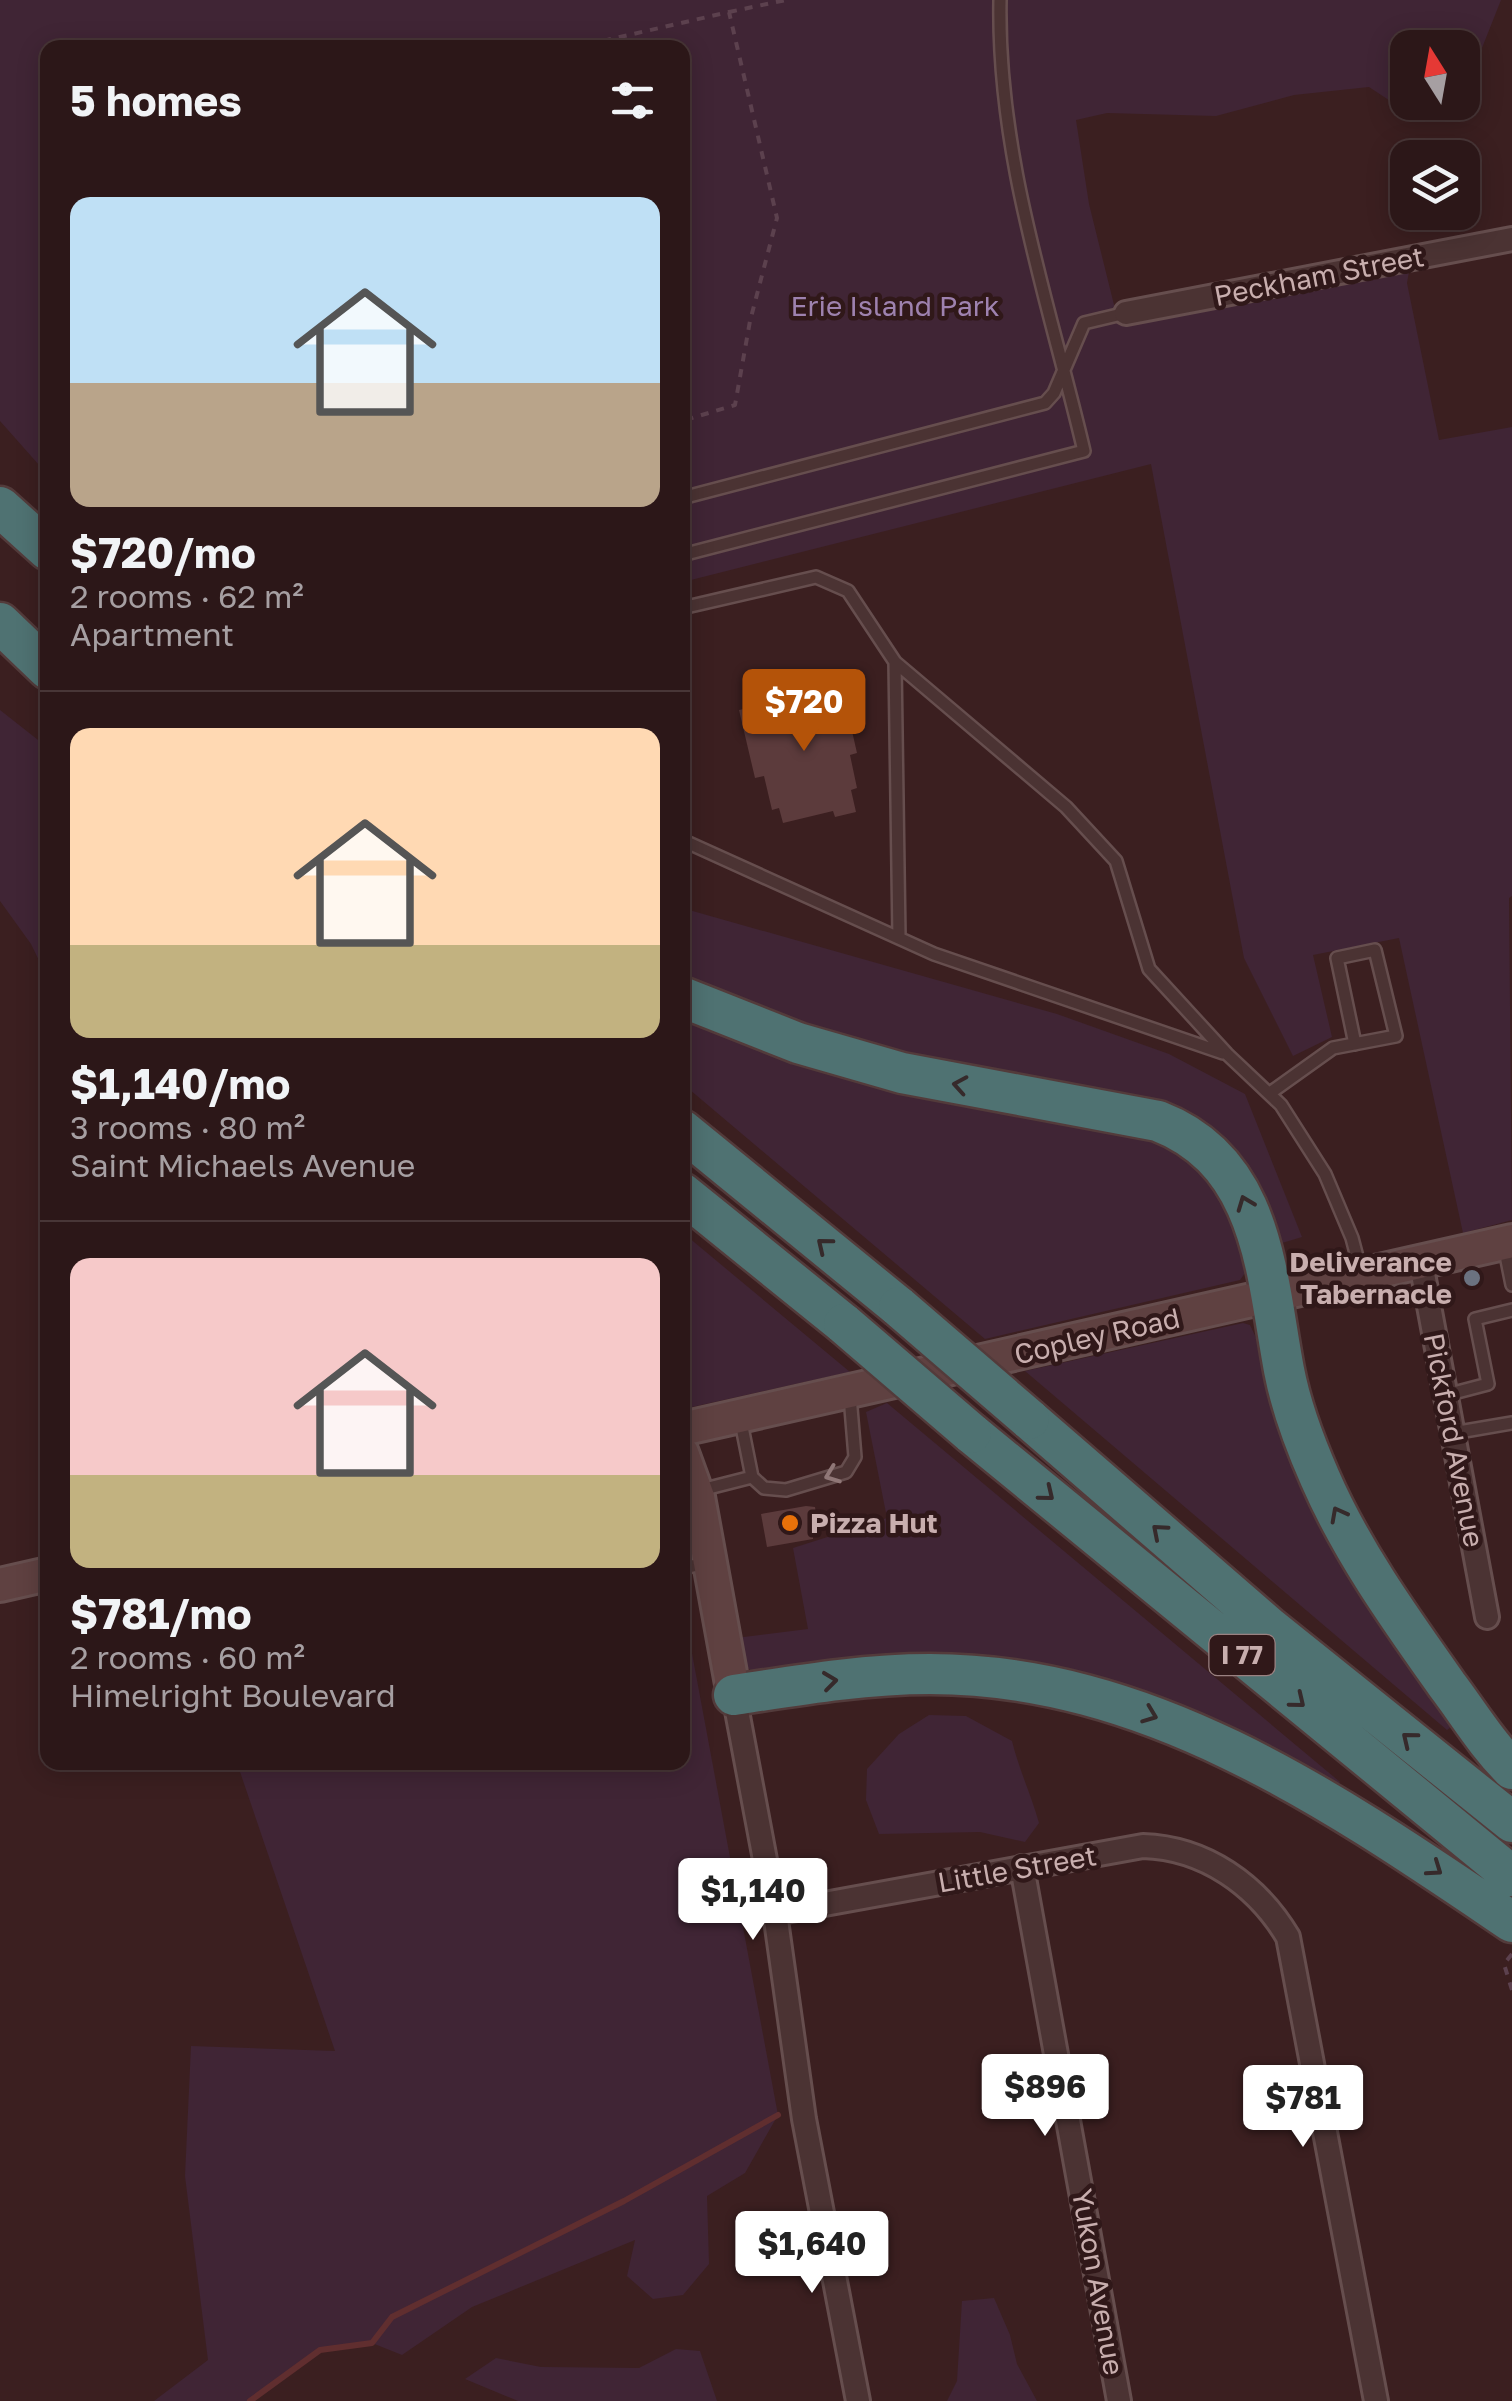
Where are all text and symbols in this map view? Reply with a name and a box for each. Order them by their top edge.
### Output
north arrow [1390,30,1480,120]
map controls [1390,30,1480,230]
icon: filters [605,73,660,128]
text: 5 homes [70,75,242,125]
button: layers [1390,140,1480,230]
street label: Peckham Street [1211,239,1427,312]
icon: home [275,262,455,442]
park label: Erie Island Park [790,289,1000,322]
text: $720/mo [70,527,256,577]
text: 2 rooms · 62 m² [70,577,304,615]
text: Apartment [70,615,234,653]
pin: $720 [745,669,863,754]
text: $720 [764,682,844,720]
icon: home [275,793,455,973]
text: $1,140/mo [70,1058,291,1108]
one-way arrow [952,1075,968,1096]
text: 3 rooms · 80 m² [70,1108,305,1146]
text: Saint Michaels Avenue [70,1146,415,1184]
one-way arrow [1237,1195,1257,1213]
one-way arrow [817,1239,835,1257]
place label: Deliverance Tabernacle [1289,1245,1452,1310]
marker: Deliverance Tabernacle [1461,1267,1483,1289]
street label: Copley Road [1011,1300,1183,1371]
icon: home [275,1323,455,1503]
street label: Pickford Avenue [1418,1330,1491,1550]
one-way arrow [824,1463,842,1483]
one-way arrow [1035,1483,1053,1501]
place label: Pizza Hut [810,1506,938,1539]
one-way arrow [1331,1507,1351,1525]
marker: Pizza Hut [779,1512,801,1534]
one-way arrow [1153,1524,1171,1542]
text: $781/mo [70,1588,252,1638]
road number: I 77 [1210,1635,1274,1675]
text: 2 rooms · 60 m² [70,1638,305,1676]
one-way arrow [823,1671,839,1692]
text: Himelright Boulevard [70,1676,396,1714]
one-way arrow [1287,1689,1305,1707]
one-way arrow [1140,1704,1158,1724]
one-way arrow [1402,1733,1420,1751]
street label: Little Street [935,1838,1099,1899]
one-way arrow [1424,1857,1442,1875]
pin: $1,140 [672,1858,834,1943]
text: $1,140 [700,1871,806,1909]
pin: $896 [986,2054,1104,2139]
pin: $781 [1244,2065,1362,2150]
text: $896 [1004,2067,1086,2105]
text: $781 [1265,2078,1341,2116]
street label: Yukon Avenue [1066,2186,1131,2378]
pin: $1,640 [731,2211,893,2296]
text: $1,640 [757,2224,867,2262]

